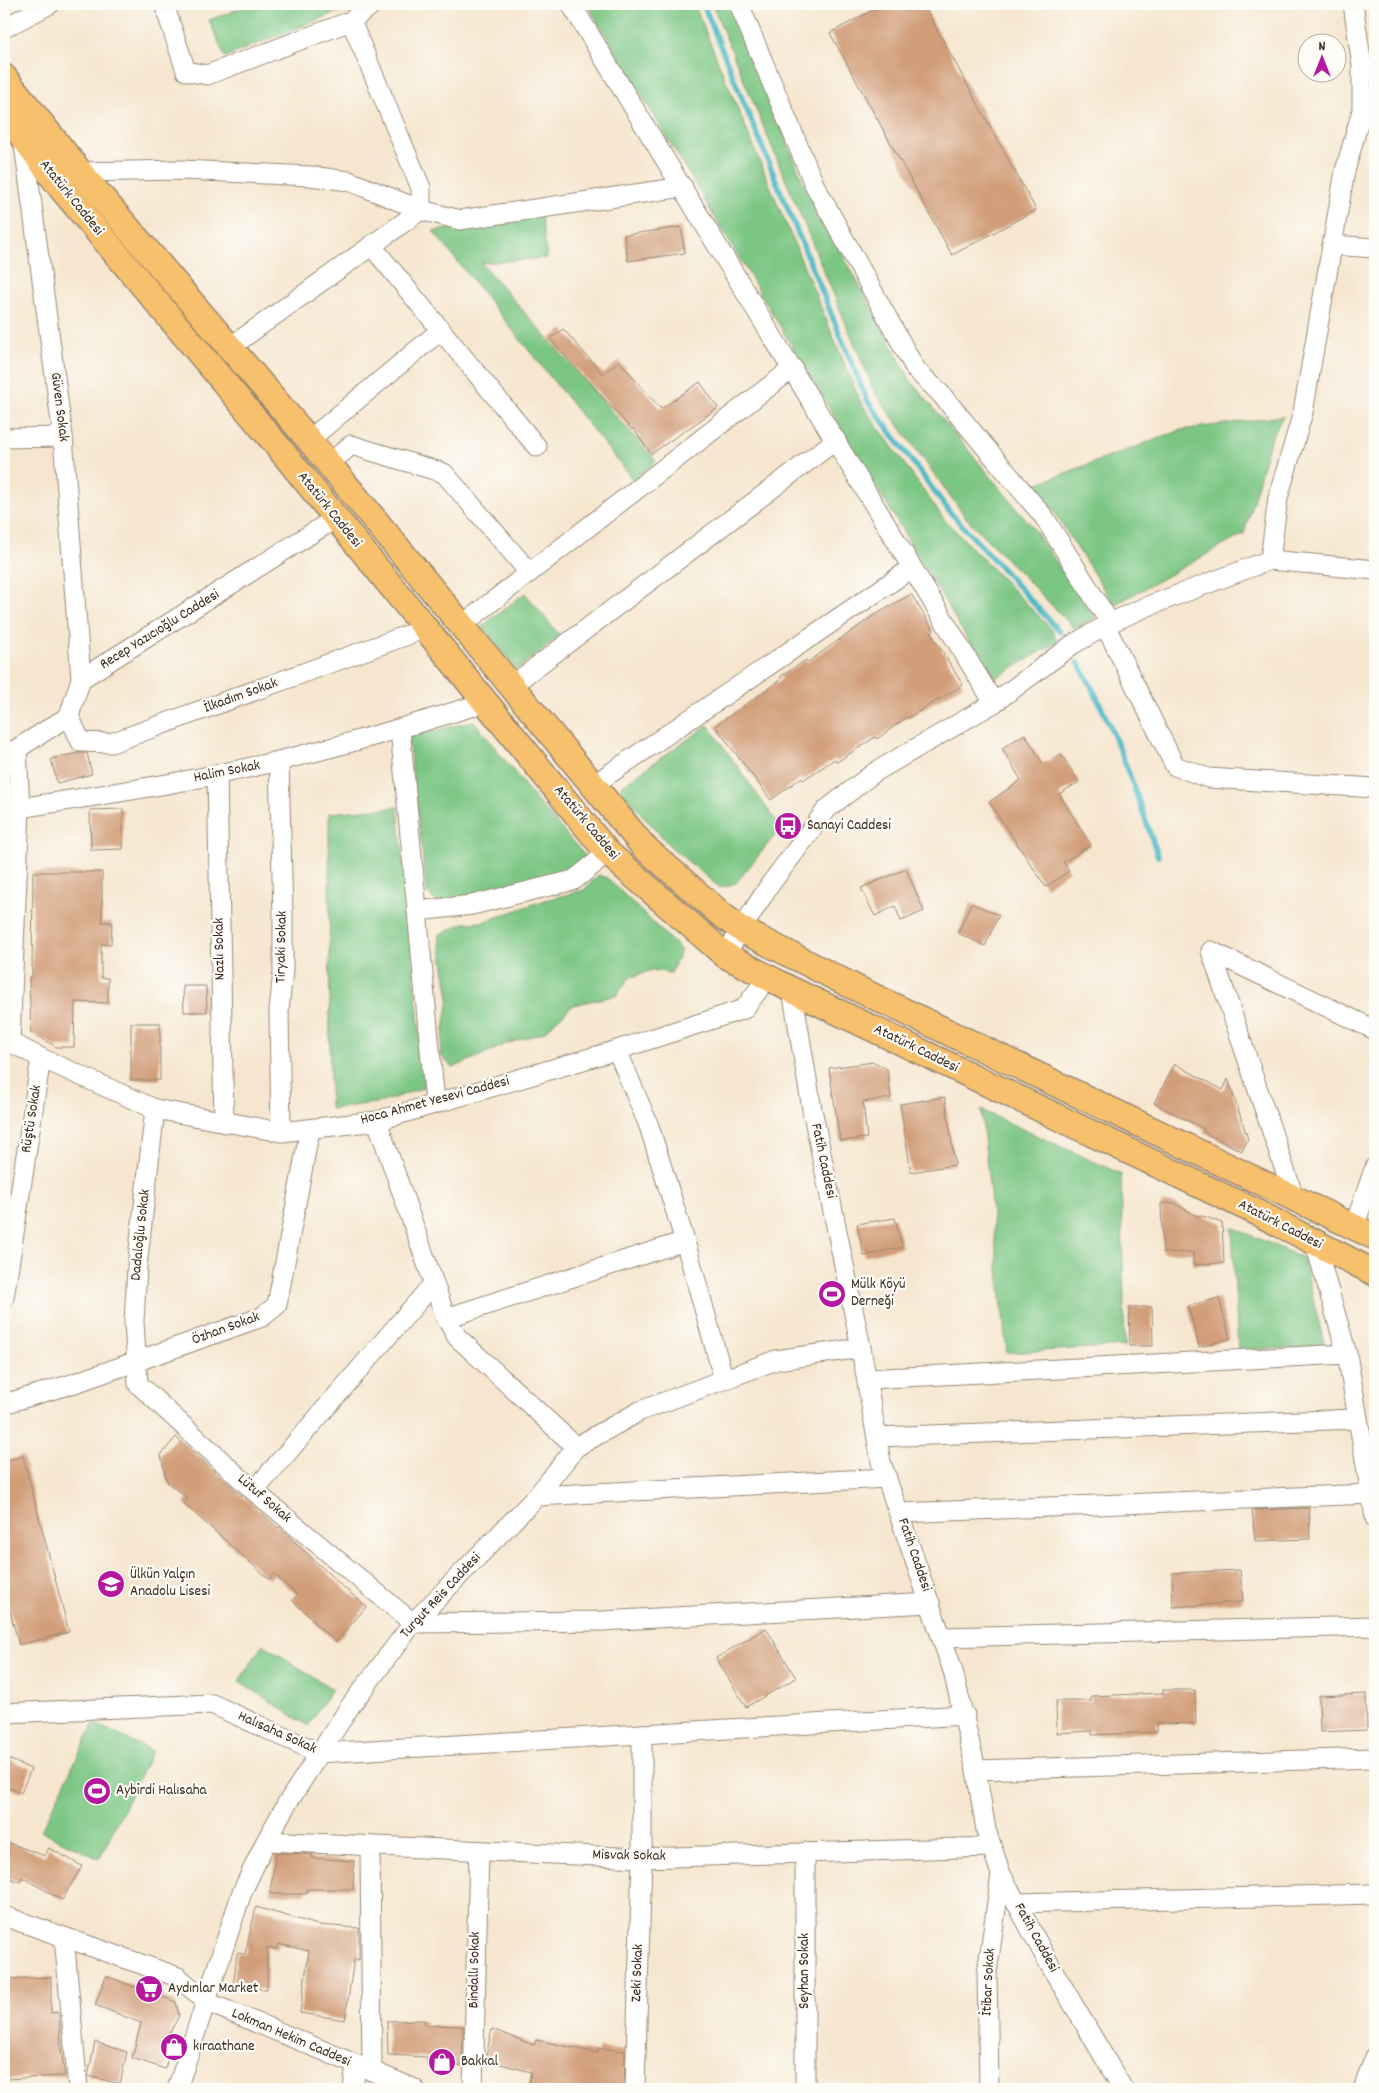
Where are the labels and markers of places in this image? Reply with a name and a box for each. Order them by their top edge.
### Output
bus stop icon: Sanayi Caddesi [773,811,803,841]
place label: Sanayi Caddesi [807,815,891,837]
place label: Mülk Köyü Derneği [851,1274,906,1313]
sports icon: Mülk Köyü Derneği [817,1279,847,1309]
place label: Ülkün Yalçın Anadolu Lisesi [130,1564,210,1603]
school or university icon: Ülkün Yalçın Anadolu Lisesi [96,1569,126,1599]
sports icon: Aybirdi Halısaha [82,1776,112,1806]
place label: Aybirdi Halısaha [116,1780,208,1802]
supermarket icon: Aydınlar Market [134,1974,164,2004]
place label: Aydınlar Market [168,1978,259,2000]
shop icon: kıraathane [159,2032,189,2062]
place label: kıraathane [193,2036,255,2058]
shop icon: Bakkal [427,2047,457,2077]
place label: Bakkal [461,2051,498,2073]

